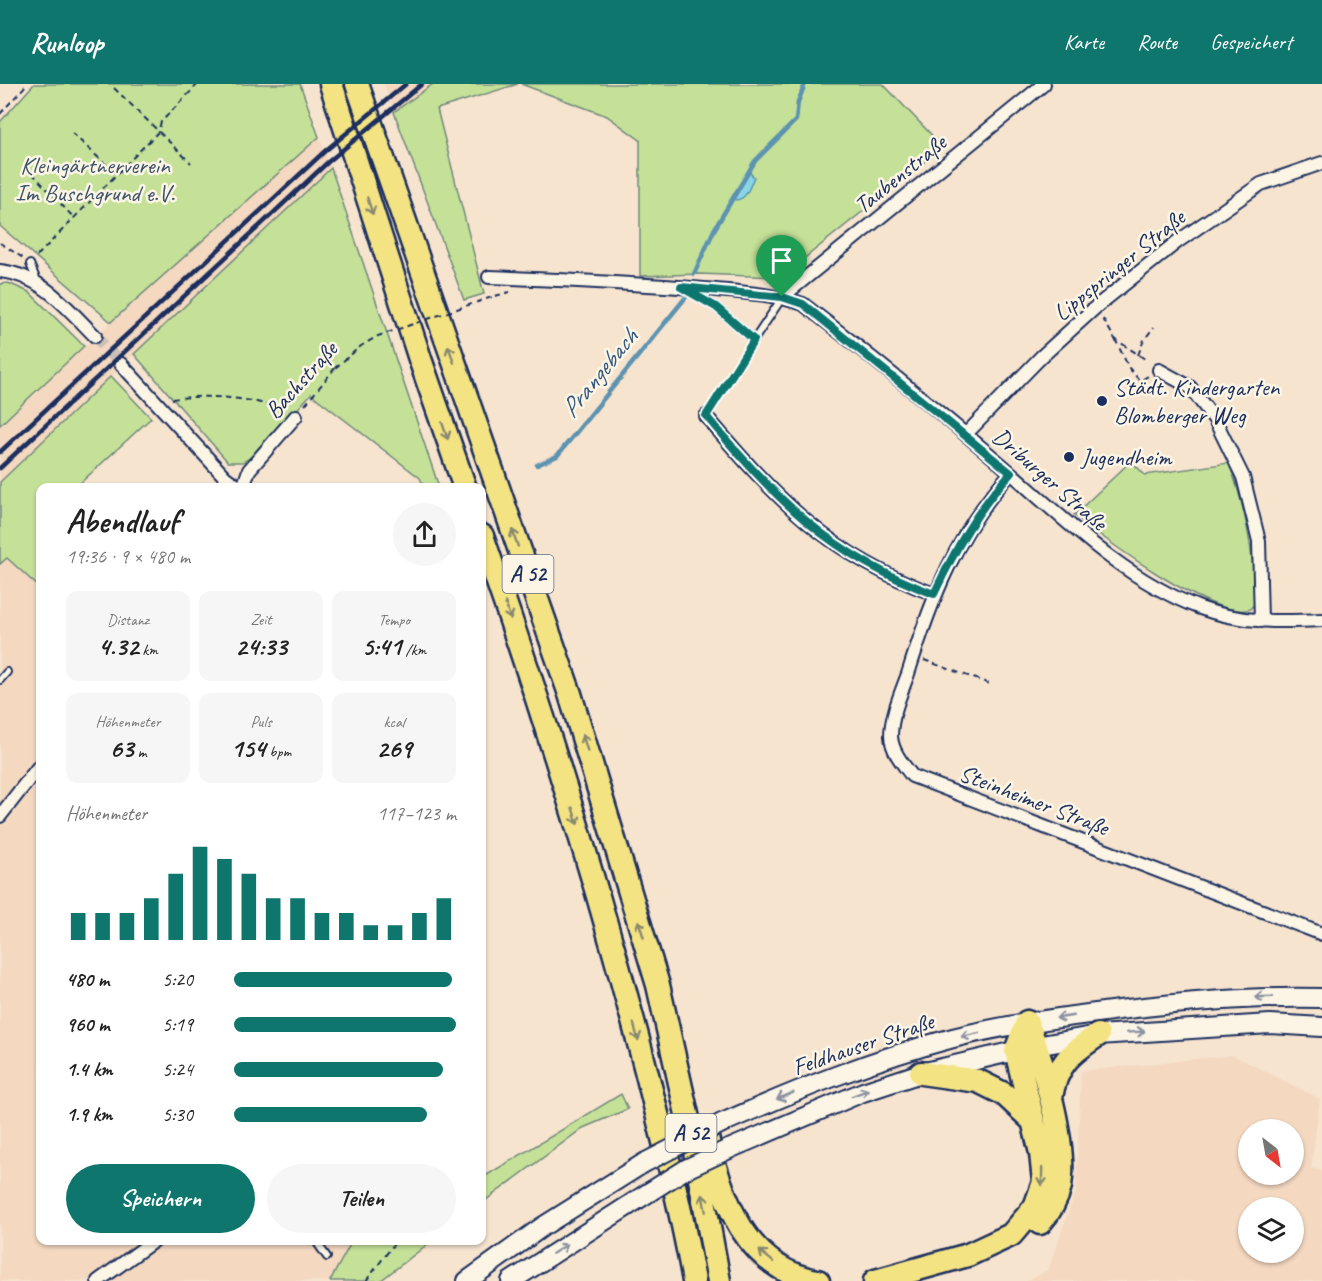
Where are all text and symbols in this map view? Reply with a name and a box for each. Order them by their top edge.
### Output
text: Runloop [30,25,103,60]
text: Karte [1064,29,1104,55]
text: Route [1137,29,1177,55]
text: Gespeichert [1210,29,1292,55]
street label: Taubenstraße [848,126,954,220]
park label: Kleingärtnerverein Im Buschgrund e.V. [15,150,175,208]
one-way arrow [366,196,377,215]
street label: Lippspringer Straße [1047,201,1193,327]
pin [756,235,807,297]
icon: arrive [765,244,798,277]
water label: Prangebach [553,320,646,424]
street label: Bachstraße [258,333,345,425]
one-way arrow [444,346,455,364]
place label: Städt. Kindergarten Blomberger Weg [1114,372,1281,430]
marker: Städt. Kindergarten Blomberger Weg [1095,394,1109,408]
one-way arrow [440,421,451,440]
street label: Driburger Straße [987,421,1115,538]
place label: Jugendheim [1080,442,1173,472]
marker: Jugendheim [1062,450,1076,464]
text: Abendlauf [66,500,178,542]
button: share [393,503,456,566]
one-way arrow [509,530,520,548]
text: 19:36 · 9 × 480 m [66,544,190,569]
road number: A 52 [502,555,554,593]
one-way arrow [503,601,514,620]
text: Distanz [107,610,149,630]
text: Zeit [250,610,272,630]
text: Tempo [378,610,410,630]
text: 4.32 [98,630,138,663]
text: 24:33 [235,630,287,663]
text: 5:41 [362,630,402,663]
text: km [138,640,158,660]
text: /km [402,640,426,660]
text: Höhenmeter [96,712,160,732]
text: Puls [250,712,272,732]
text: kcal [383,712,405,732]
text: 63 [110,732,134,765]
text: 154 [231,732,265,765]
text: 269 [376,732,412,765]
one-way arrow [579,734,590,753]
text: m [134,742,146,762]
text: bpm [265,742,291,762]
street label: Steinheimer Straße [955,758,1115,843]
text: Höhenmeter [66,801,147,826]
text: 117–123 m [377,801,456,826]
one-way arrow [570,806,581,825]
one-way arrow [635,920,646,939]
text: 480 m [66,967,109,992]
text: 5:20 [162,967,193,992]
one-way arrow [1254,992,1274,1003]
street label: Feldhauser Straße [789,1005,940,1082]
text: 960 m [66,1012,109,1037]
text: 5:19 [162,1012,193,1037]
one-way arrow [1055,1012,1075,1023]
one-way arrow [631,1022,642,1041]
one-way arrow [1126,1027,1145,1038]
one-way arrow [960,1029,979,1041]
text: 1.4 km [66,1057,113,1082]
text: 5:24 [162,1057,193,1082]
one-way arrow [850,1087,869,1098]
one-way arrow [776,1091,795,1102]
text: 1.9 km [66,1102,112,1127]
text: 5:30 [162,1102,193,1127]
road number: A 52 [666,1114,716,1152]
north arrow [1238,1119,1304,1185]
map controls [1238,1119,1304,1263]
button: Speichern [66,1164,255,1233]
button: Teilen [267,1164,456,1233]
one-way arrow [1036,1167,1048,1186]
one-way arrow [698,1194,709,1213]
button: layers [1238,1197,1304,1263]
one-way arrow [551,1242,568,1254]
one-way arrow [758,1249,774,1262]

